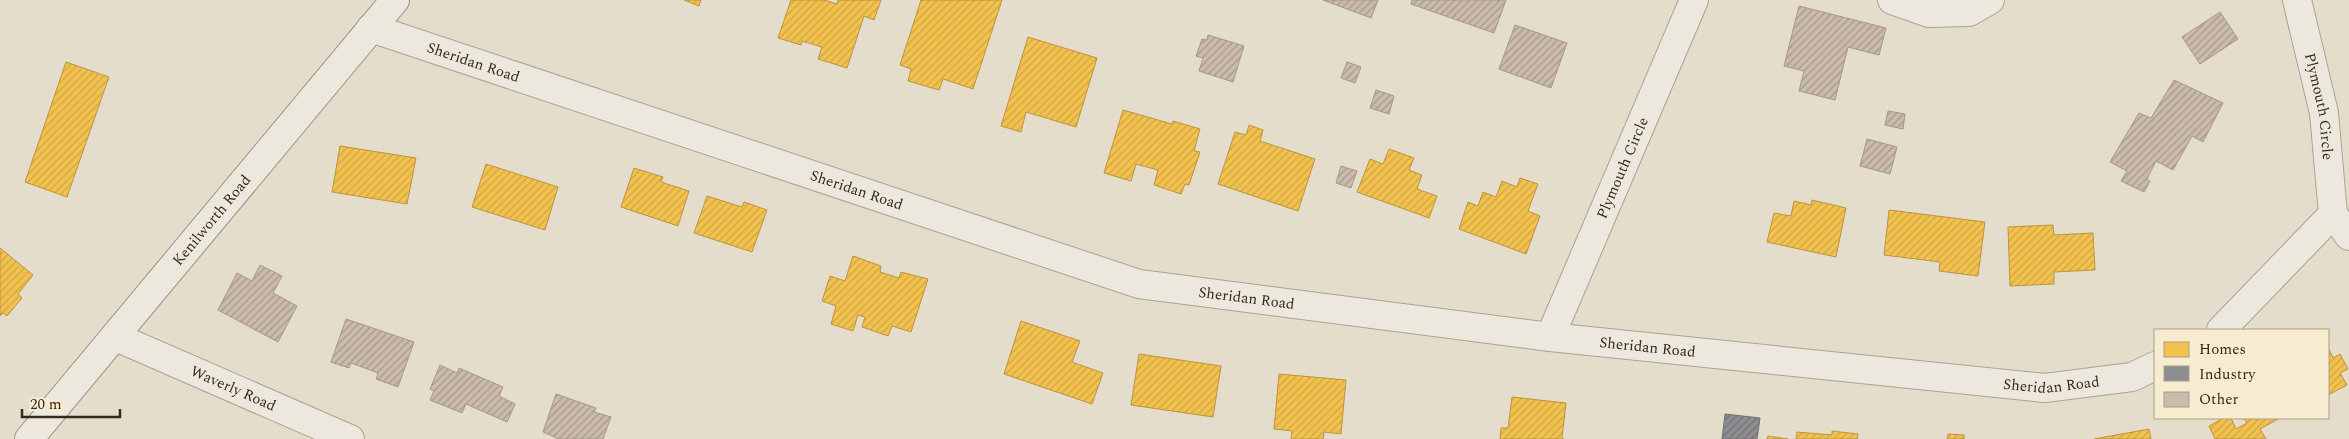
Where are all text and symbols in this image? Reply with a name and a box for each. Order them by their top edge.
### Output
street label: Sheridan Road [424,36,523,89]
street label: Plymouth Circle [2298,51,2339,161]
street label: Plymouth Circle [1591,113,1655,223]
street label: Sheridan Road [807,164,906,217]
street label: Kenilworth Road [167,170,257,271]
street label: Sheridan Road [1197,281,1296,316]
legend [2154,329,2329,419]
street label: Sheridan Road [1598,331,1697,364]
text: Homes [2199,338,2246,361]
street label: Waverly Road [187,360,280,417]
text: Industry [2199,363,2256,386]
street label: Sheridan Road [2002,370,2101,400]
scale bar [22,386,120,418]
text: Other [2199,388,2238,411]
text: 20 m [30,393,62,416]

